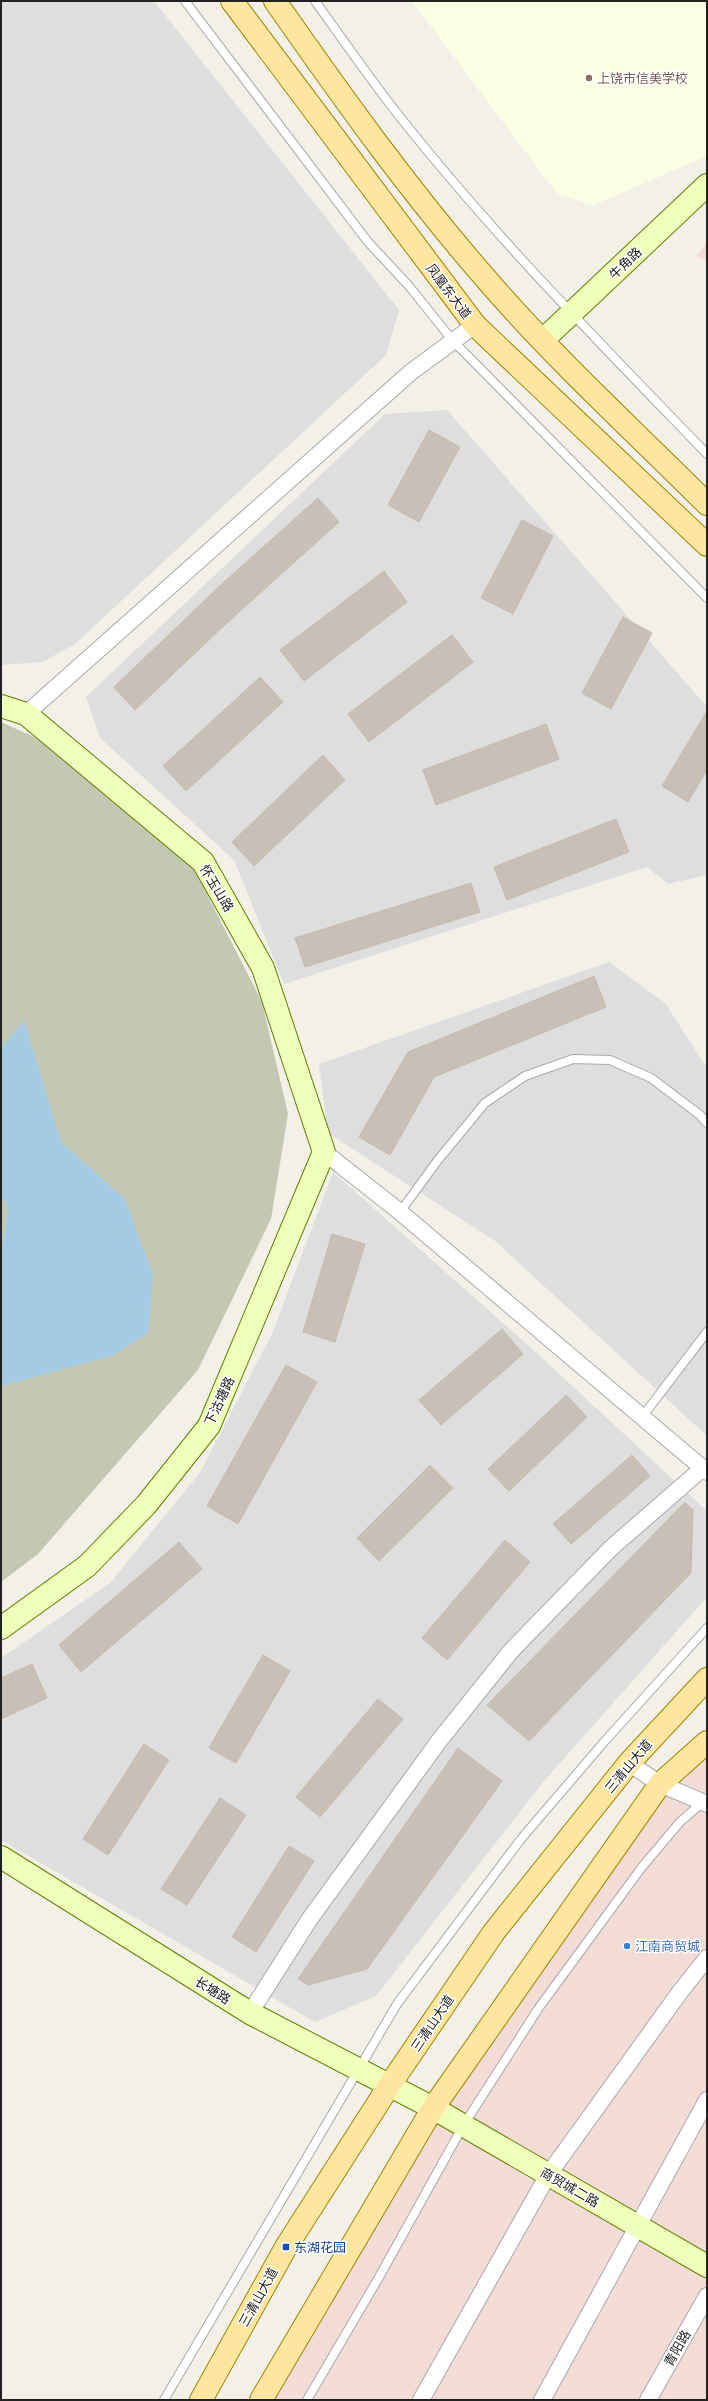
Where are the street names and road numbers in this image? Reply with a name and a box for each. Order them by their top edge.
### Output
street label: 牛角路 [605,244,645,282]
street label: 凤凰东大道 [423,260,475,322]
street label: 怀玉山路 [197,862,237,914]
street label: 下沽塘路 [201,1374,237,1428]
street label: 三清山大道 [601,1736,655,1796]
street label: 长塘路 [192,1973,234,2007]
street label: 三清山大道 [407,1992,457,2054]
street label: 商贸城二路 [538,2164,602,2210]
street label: 三清山大道 [235,2265,281,2329]
street label: 青阳路 [660,2327,694,2369]

